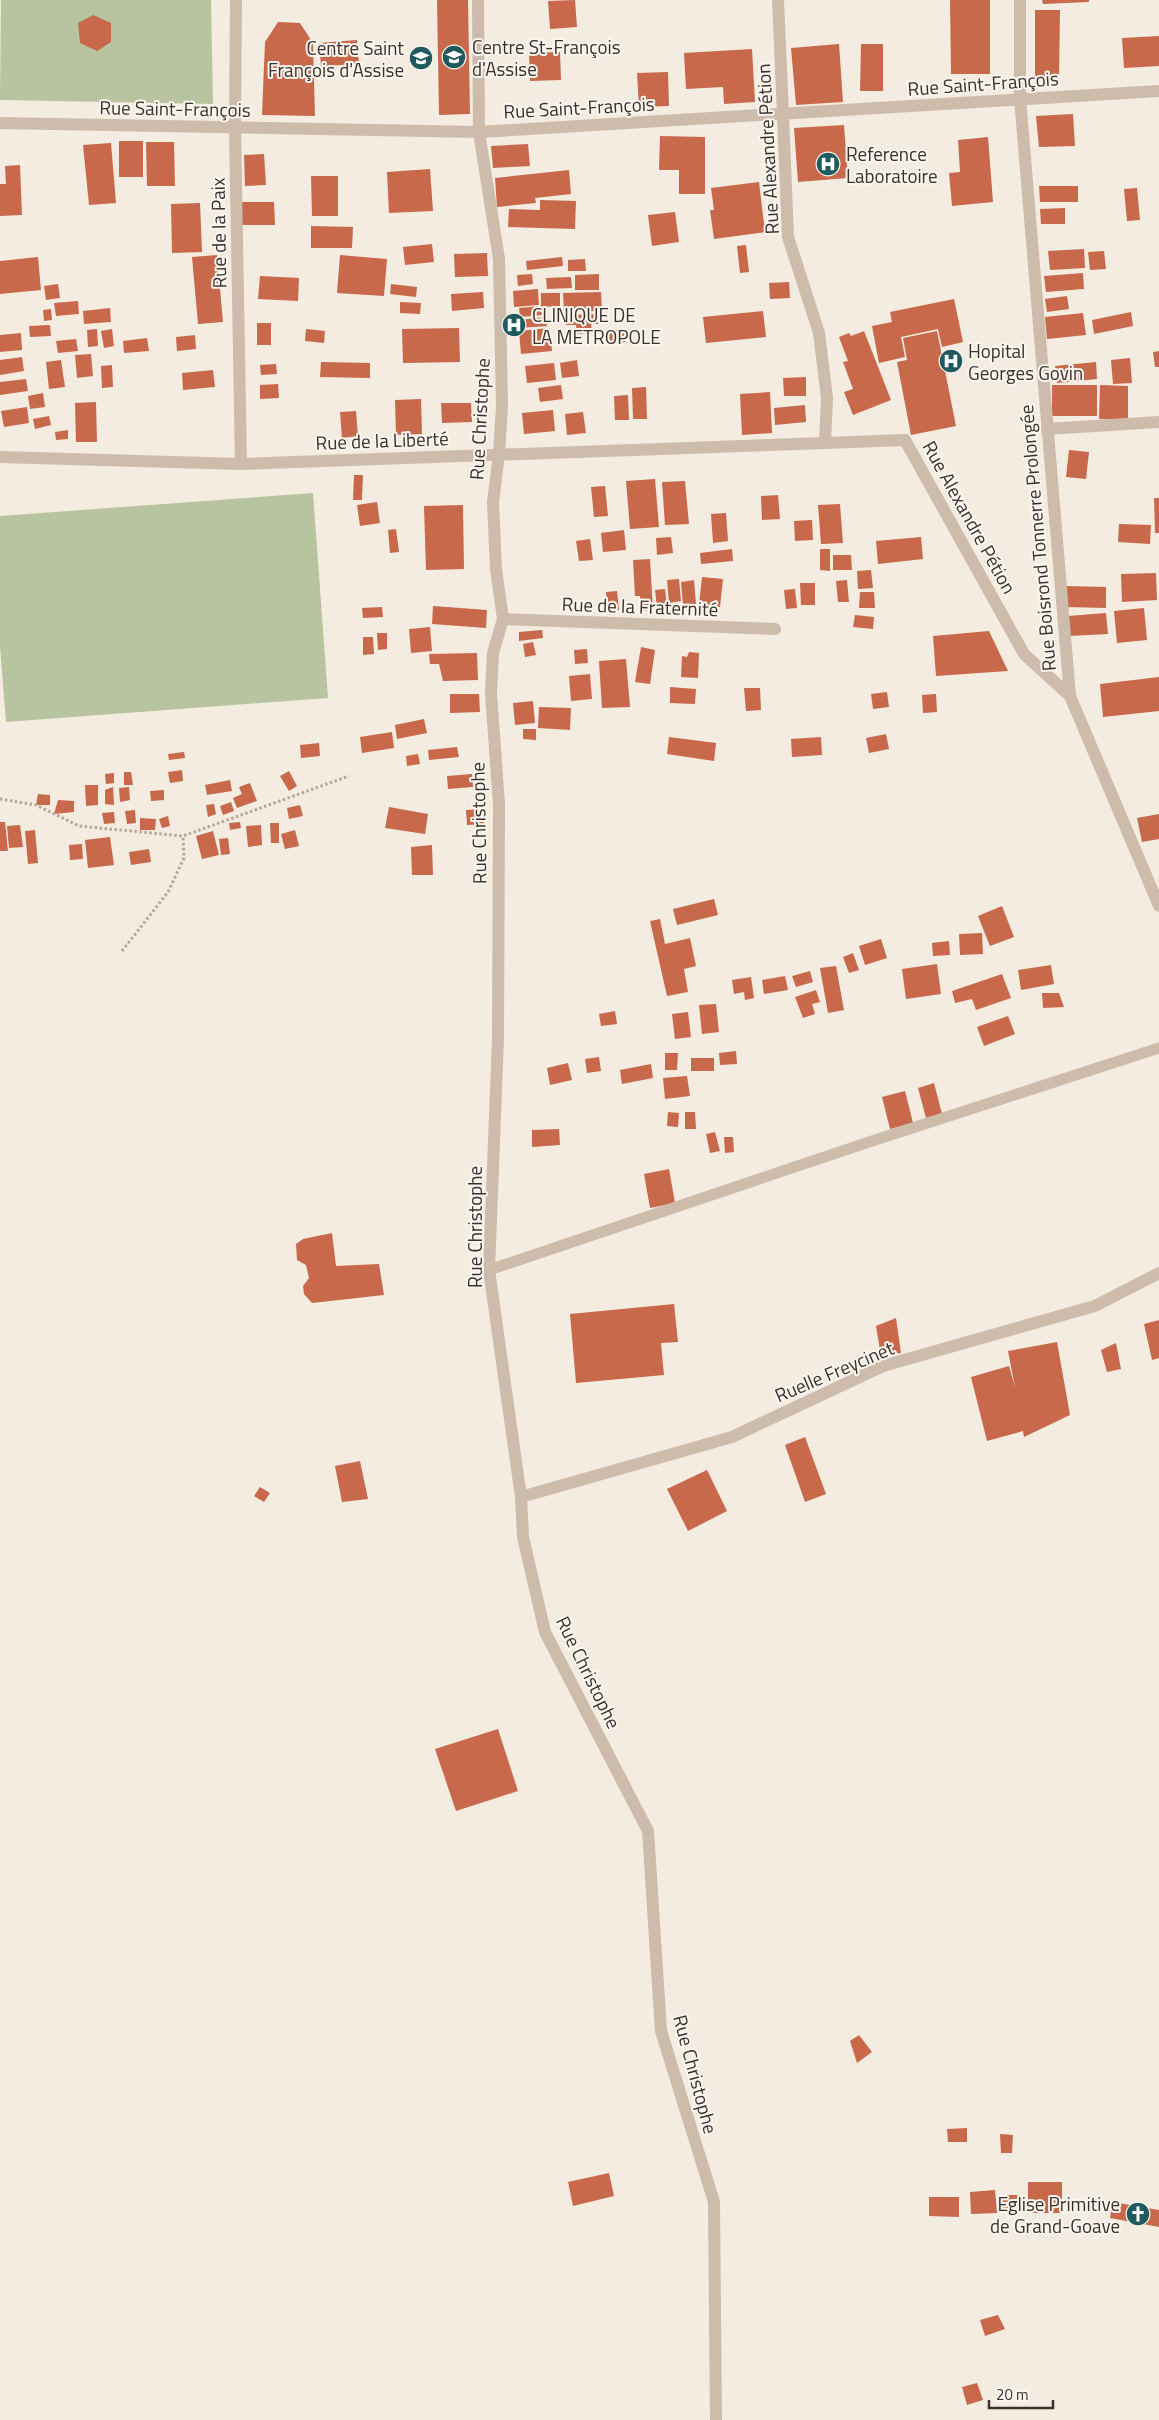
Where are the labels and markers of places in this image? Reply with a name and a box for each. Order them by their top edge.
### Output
place label: Centre St-François d'Assise [472,32,621,83]
place label: Centre Saint François d'Assise [268,33,404,84]
school or university icon: Centre St-François d'Assise [441,44,467,70]
school or university icon: Centre Saint François d'Assise [408,45,434,71]
place label: Reference Laboratoire [846,139,938,190]
hospital icon: Reference Laboratoire [815,151,841,177]
place label: CLINIQUE DE LA METROPOLE [532,300,661,351]
hospital icon: CLINIQUE DE LA METROPOLE [501,312,527,338]
place label: Hopital Georges Govin [968,336,1083,387]
hospital icon: Hopital Georges Govin [938,348,964,374]
place label: Eglise Primitive de Grand-Goave [990,2189,1120,2240]
church icon: Eglise Primitive de Grand-Goave [1125,2201,1151,2227]

